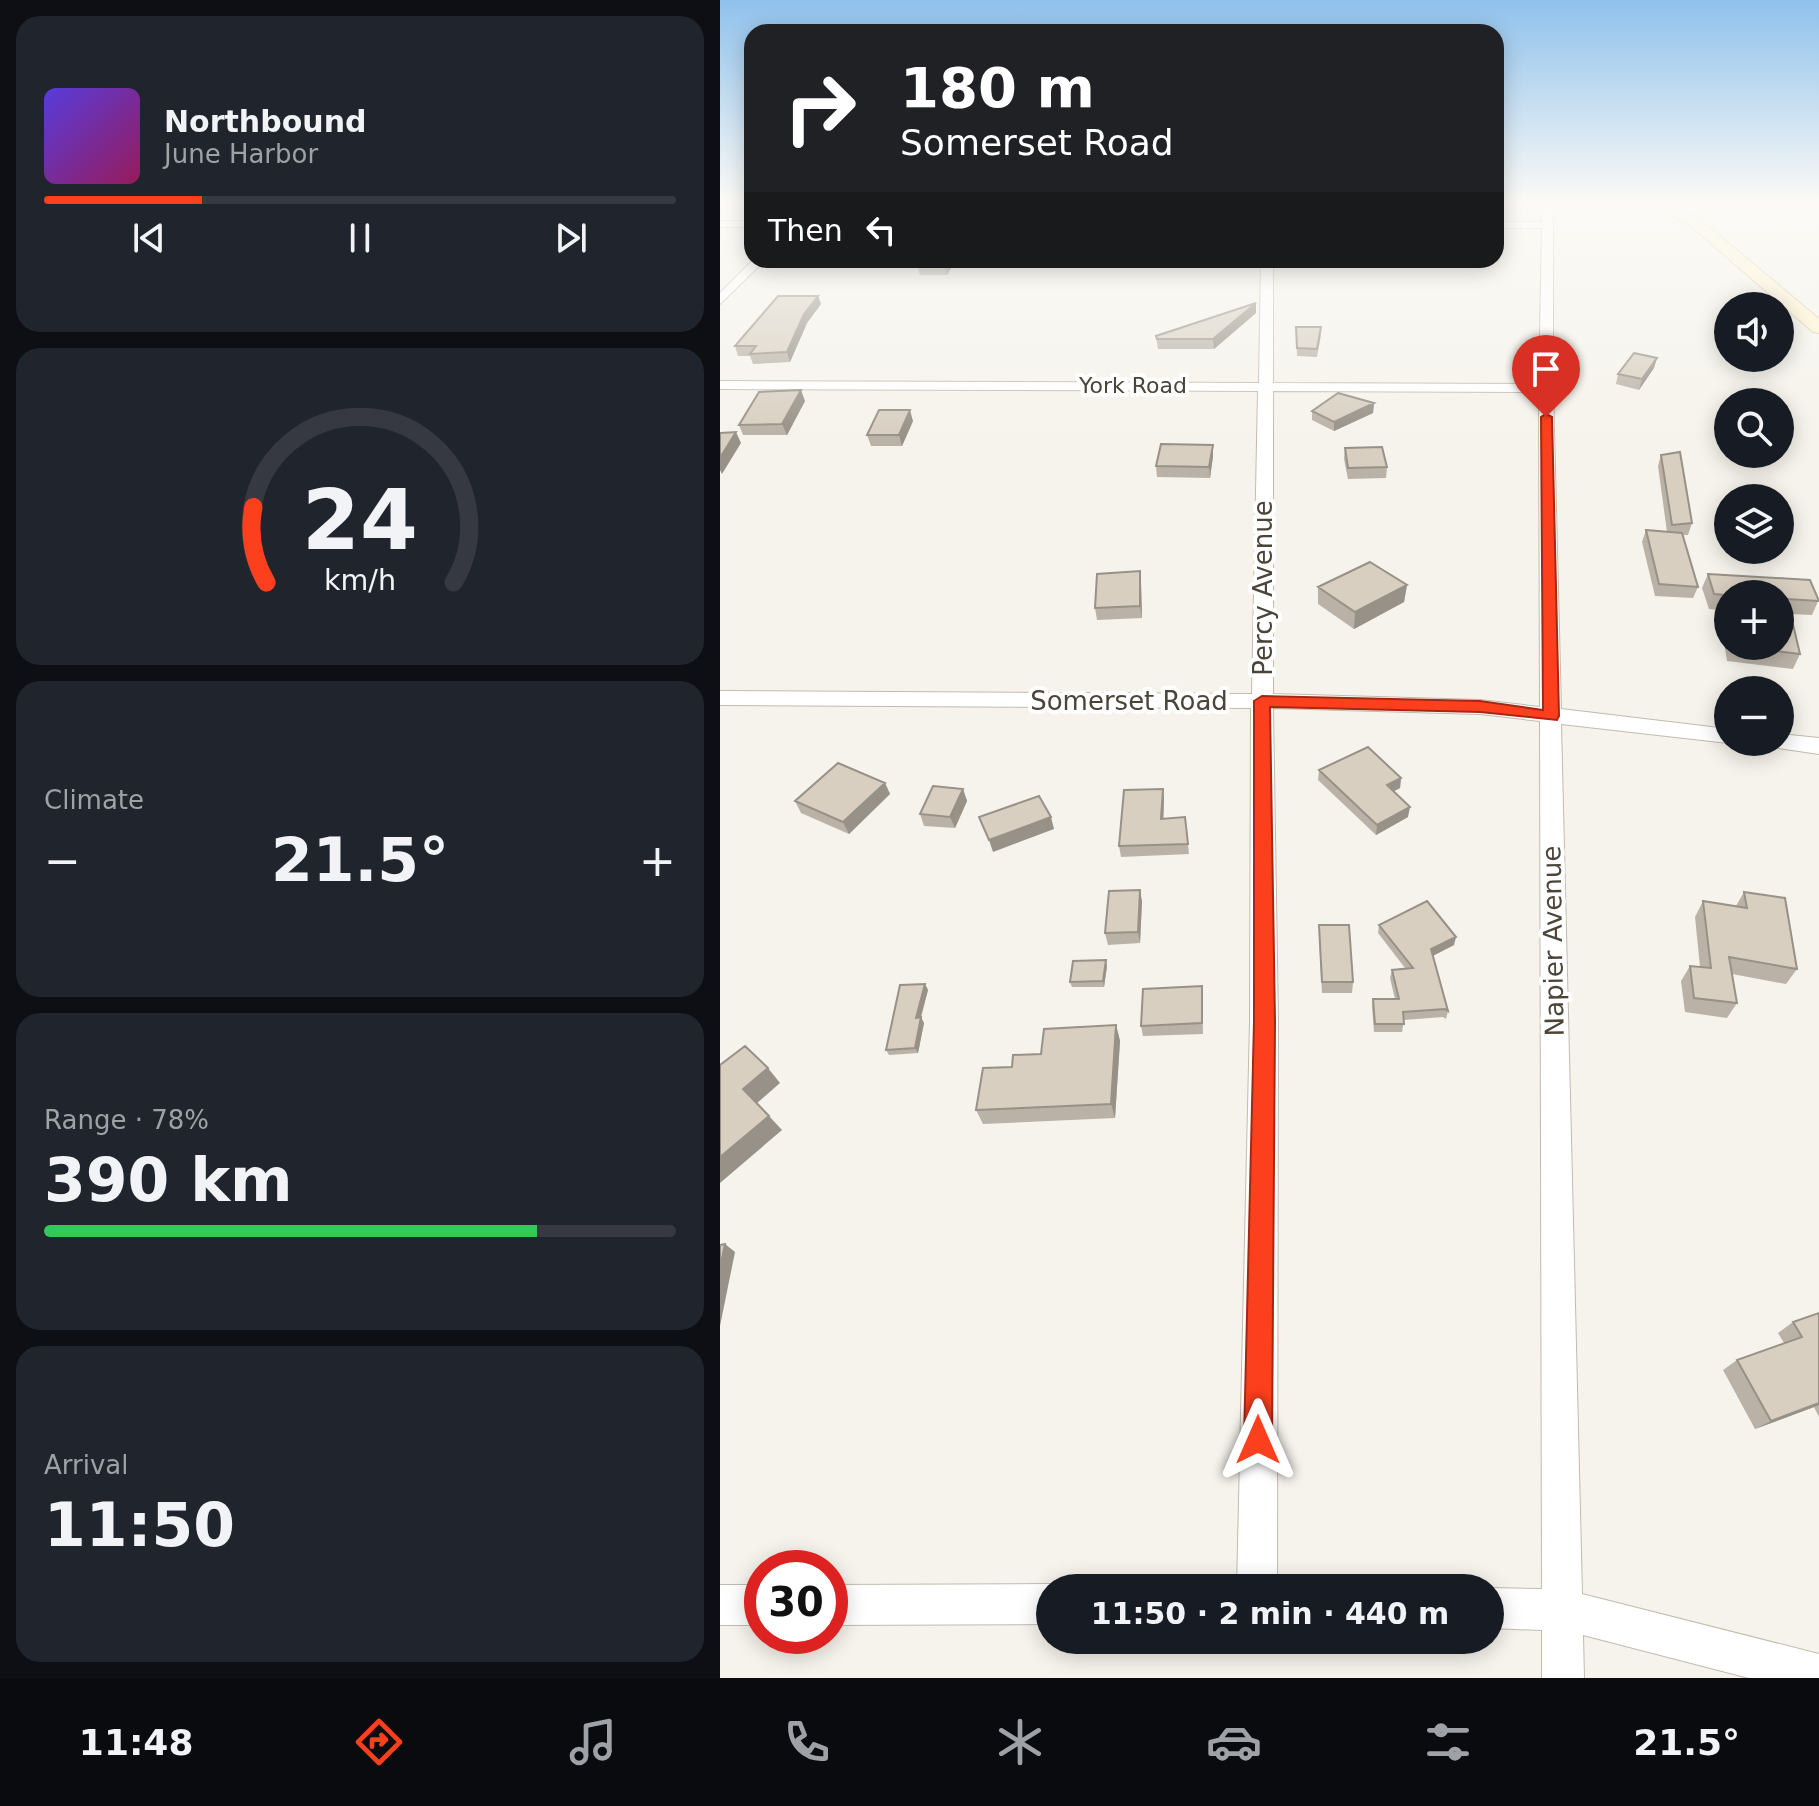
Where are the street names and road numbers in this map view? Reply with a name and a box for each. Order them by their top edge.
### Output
street label: York Road [1078,373,1187,398]
street label: Percy Avenue [1248,500,1278,676]
street label: Somerset Road [1030,686,1228,716]
street label: Napier Avenue [1536,845,1570,1037]

